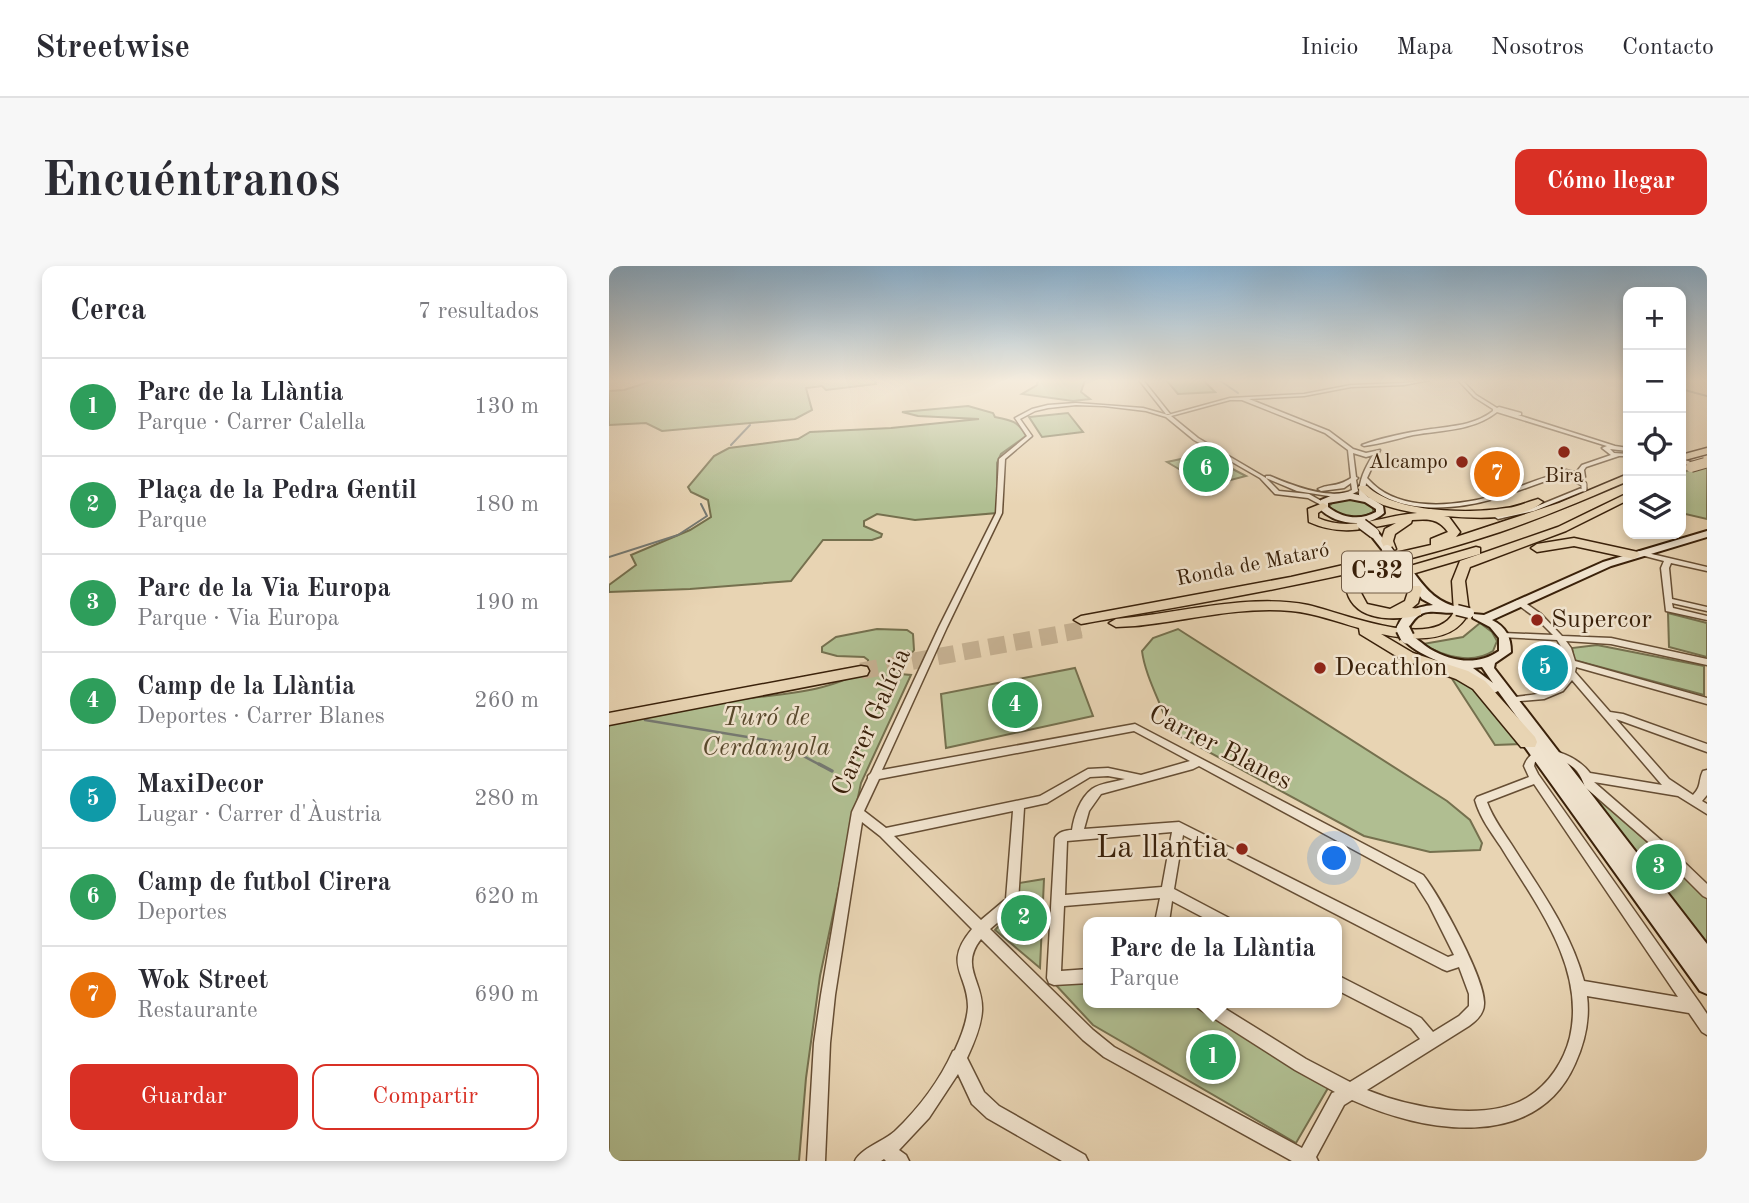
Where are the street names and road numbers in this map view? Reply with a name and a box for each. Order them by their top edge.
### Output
street label: Ronda de Mataró [1175,540,1331,590]
road number: C-32 [1342,552,1412,592]
street label: Carrer Galícia [828,644,916,800]
street label: Carrer Blanes [1144,701,1296,795]

